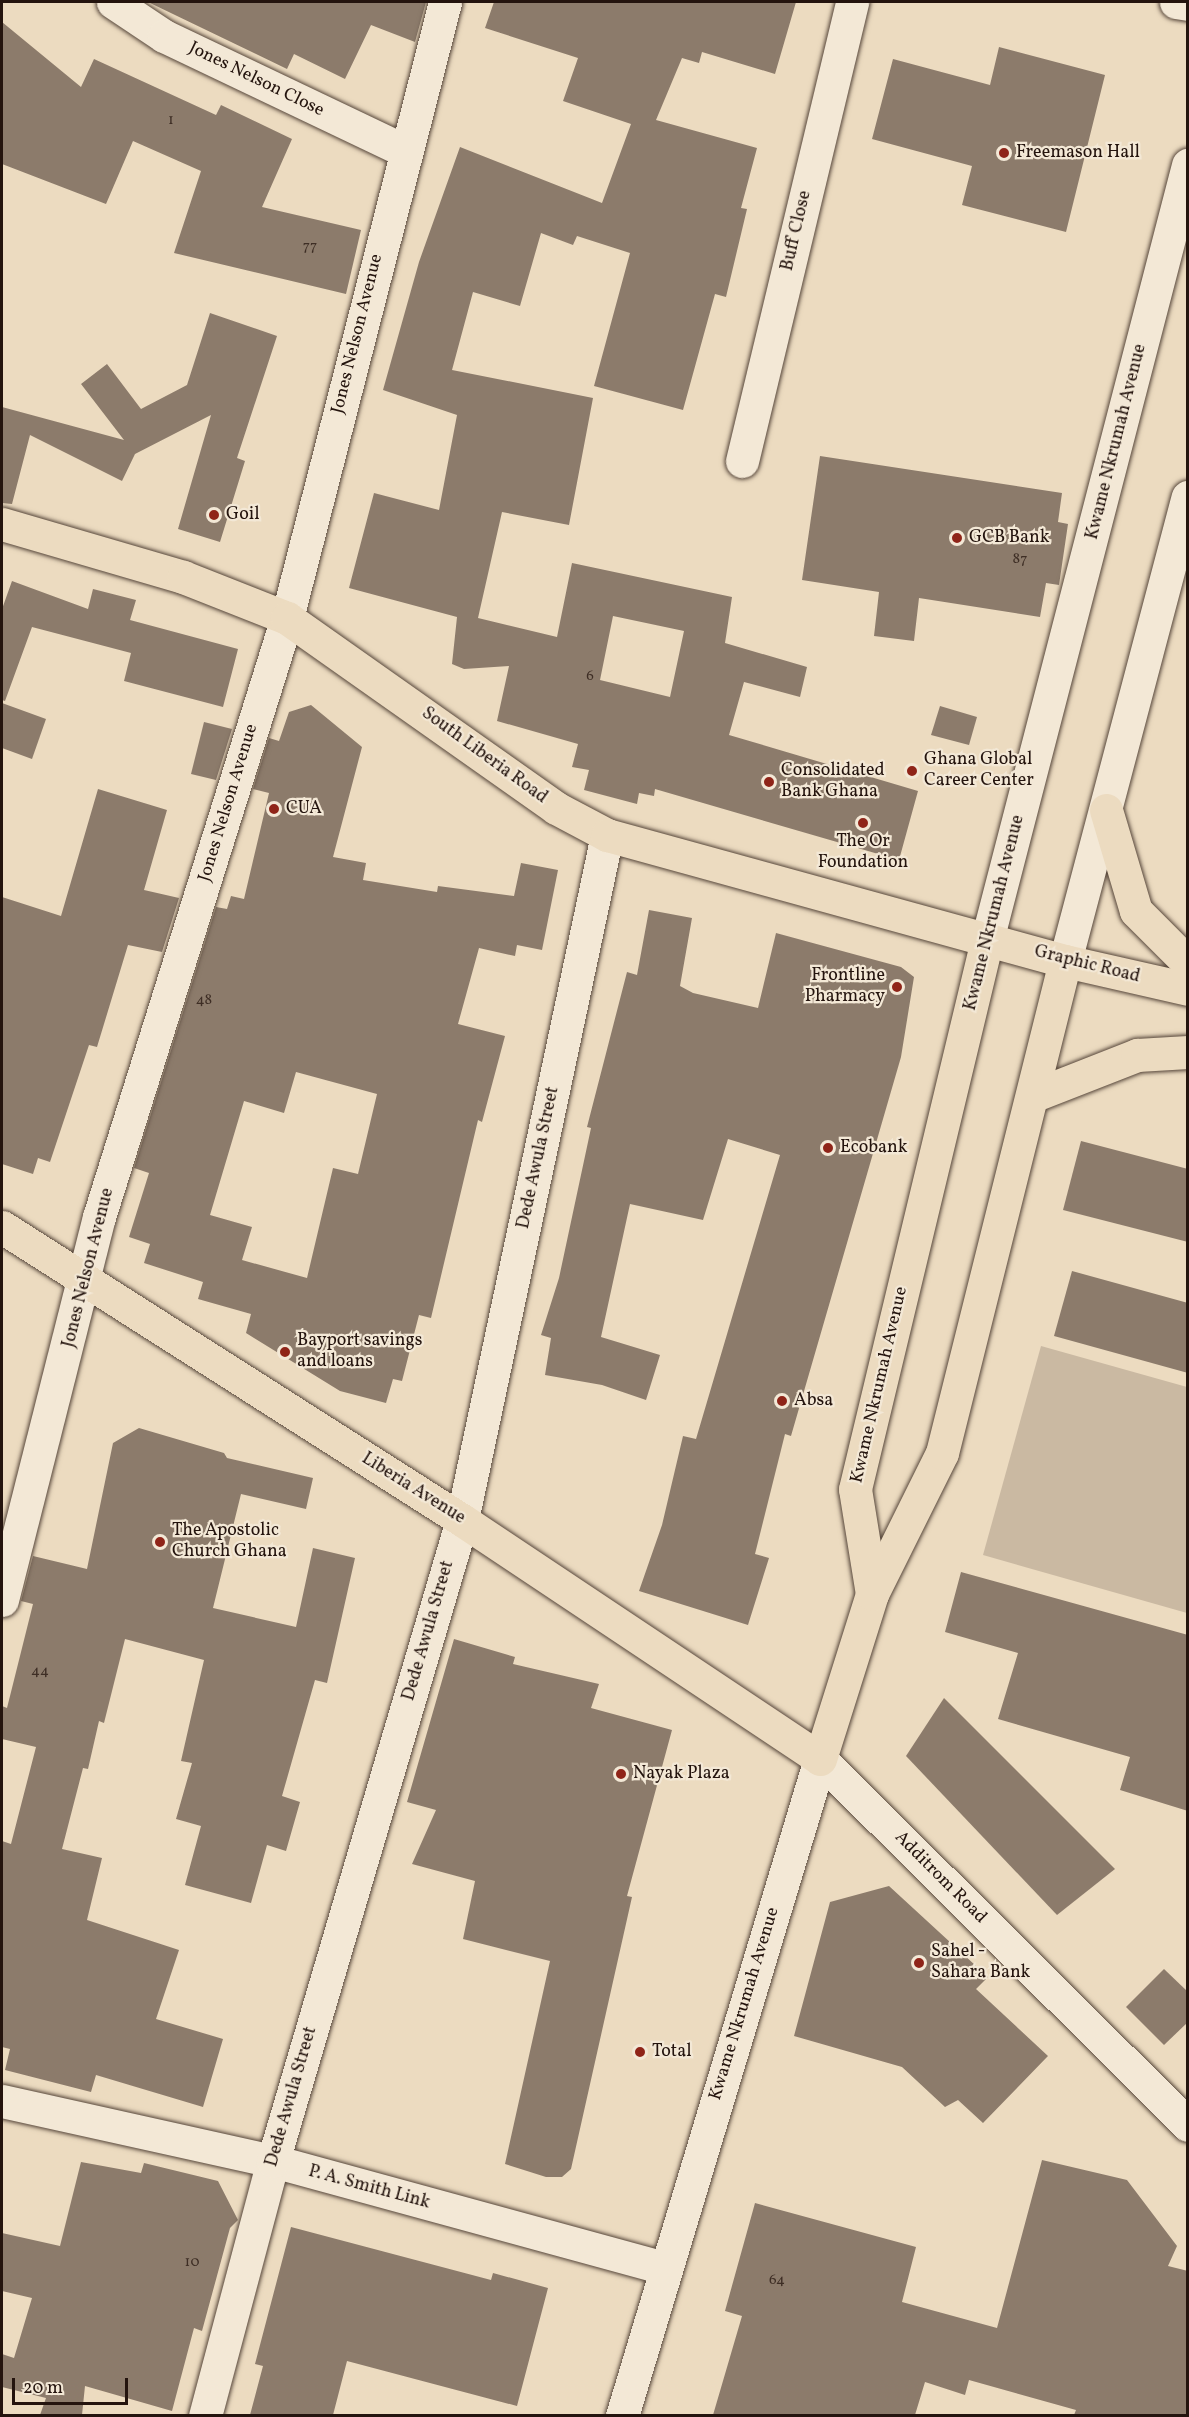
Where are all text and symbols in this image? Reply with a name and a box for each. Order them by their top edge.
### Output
street label: Jones Nelson Close [185,38,327,122]
house number: 1 [168,112,174,130]
place label: Freemason Hall [1016,142,1140,164]
marker: Freemason Hall [997,146,1011,160]
street label: Buff Close [777,190,817,272]
house number: 77 [303,238,317,256]
street label: Jones Nelson Avenue [328,252,388,416]
street label: Kwame Nkrumah Avenue [1082,342,1152,542]
place label: Goil [226,504,260,526]
marker: Goil [207,508,221,522]
place label: GCB Bank [969,527,1049,549]
marker: GCB Bank [950,531,964,545]
house number: 87 [1013,551,1027,569]
house number: 6 [586,668,594,686]
street label: South Liberia Road [417,703,551,809]
street label: Jones Nelson Avenue [195,721,263,885]
place label: Ghana Global Career Center [924,750,1034,792]
place label: Consolidated Bank Ghana [781,761,885,804]
marker: Ghana Global Career Center [905,764,919,778]
marker: Consolidated Bank Ghana [762,775,776,789]
place label: CUA [286,798,322,820]
marker: CUA [267,802,281,816]
street label: Kwame Nkrumah Avenue [960,813,1030,1013]
marker: The Or Foundation [856,816,870,830]
place label: The Or Foundation [818,832,908,874]
street label: Graphic Road [1032,941,1142,989]
place label: Frontline Pharmacy [805,966,885,1008]
marker: Frontline Pharmacy [890,980,904,994]
house number: 48 [196,992,212,1010]
street label: Dede Awula Street [513,1085,565,1231]
place label: Ecobank [840,1137,908,1159]
marker: Ecobank [821,1141,835,1155]
street label: Jones Nelson Avenue [59,1186,119,1350]
street label: Kwame Nkrumah Avenue [847,1285,913,1485]
place label: Bayport savings and loans [297,1331,422,1374]
marker: Bayport savings and loans [278,1345,292,1359]
place label: Absa [794,1390,833,1412]
marker: Absa [775,1394,789,1408]
street label: Liberia Avenue [357,1449,469,1529]
place label: The Apostolic Church Ghana [172,1521,287,1564]
marker: The Apostolic Church Ghana [153,1535,167,1549]
street label: Dede Awula Street [399,1558,459,1704]
house number: 44 [31,1663,49,1681]
place label: Nayak Plaza [633,1763,730,1785]
marker: Nayak Plaza [614,1767,628,1781]
street label: Additrom Road [889,1827,991,1929]
street label: Kwame Nkrumah Avenue [705,1905,785,2103]
place label: Sahel - Sahara Bank [931,1942,1030,1984]
marker: Sahel - Sahara Bank [912,1956,926,1970]
street label: Dede Awula Street [262,2024,322,2170]
place label: Total [652,2041,692,2063]
marker: Total [633,2045,647,2059]
street label: P. A. Smith Link [306,2161,432,2215]
house number: 10 [185,2254,199,2272]
house number: 64 [769,2272,785,2290]
scale bar [15,2366,130,2404]
text: 20 m [23,2376,63,2401]

